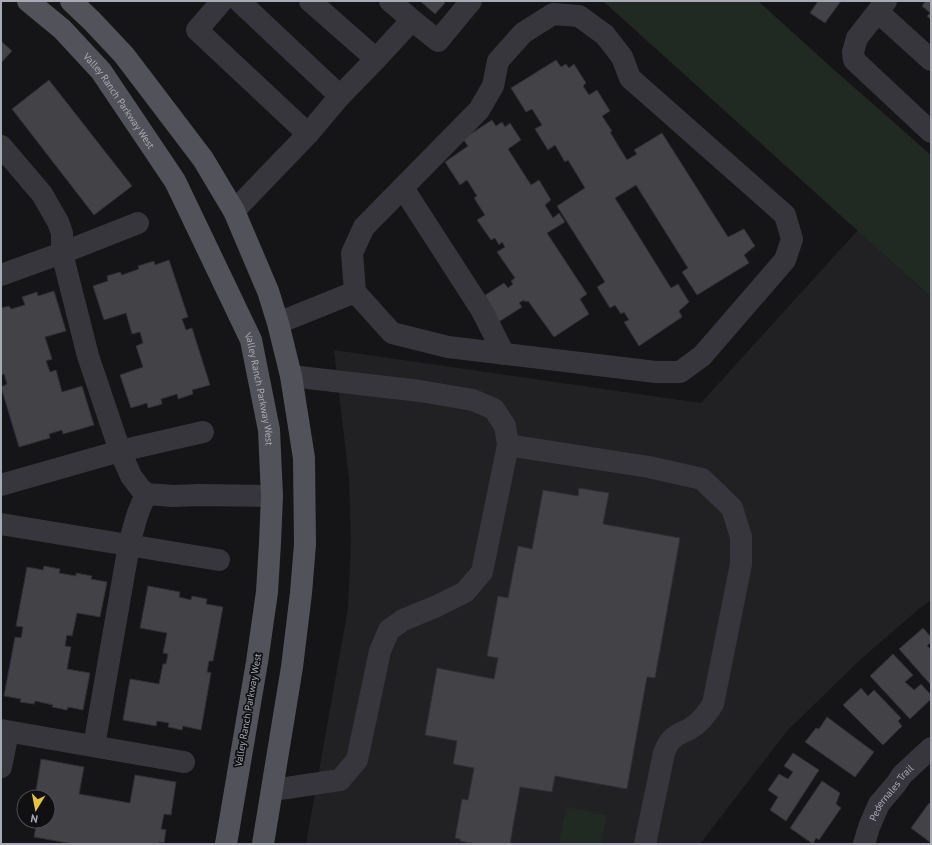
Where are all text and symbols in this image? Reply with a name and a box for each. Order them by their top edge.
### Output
street label: Valley Ranch Parkway West [80,49,158,152]
street label: Valley Ranch Parkway West [241,329,276,446]
street label: Valley Ranch Parkway West [231,652,264,769]
street label: Pedernales Trail [866,761,916,823]
north arrow [16,789,56,829]
text: N [29,811,39,826]

